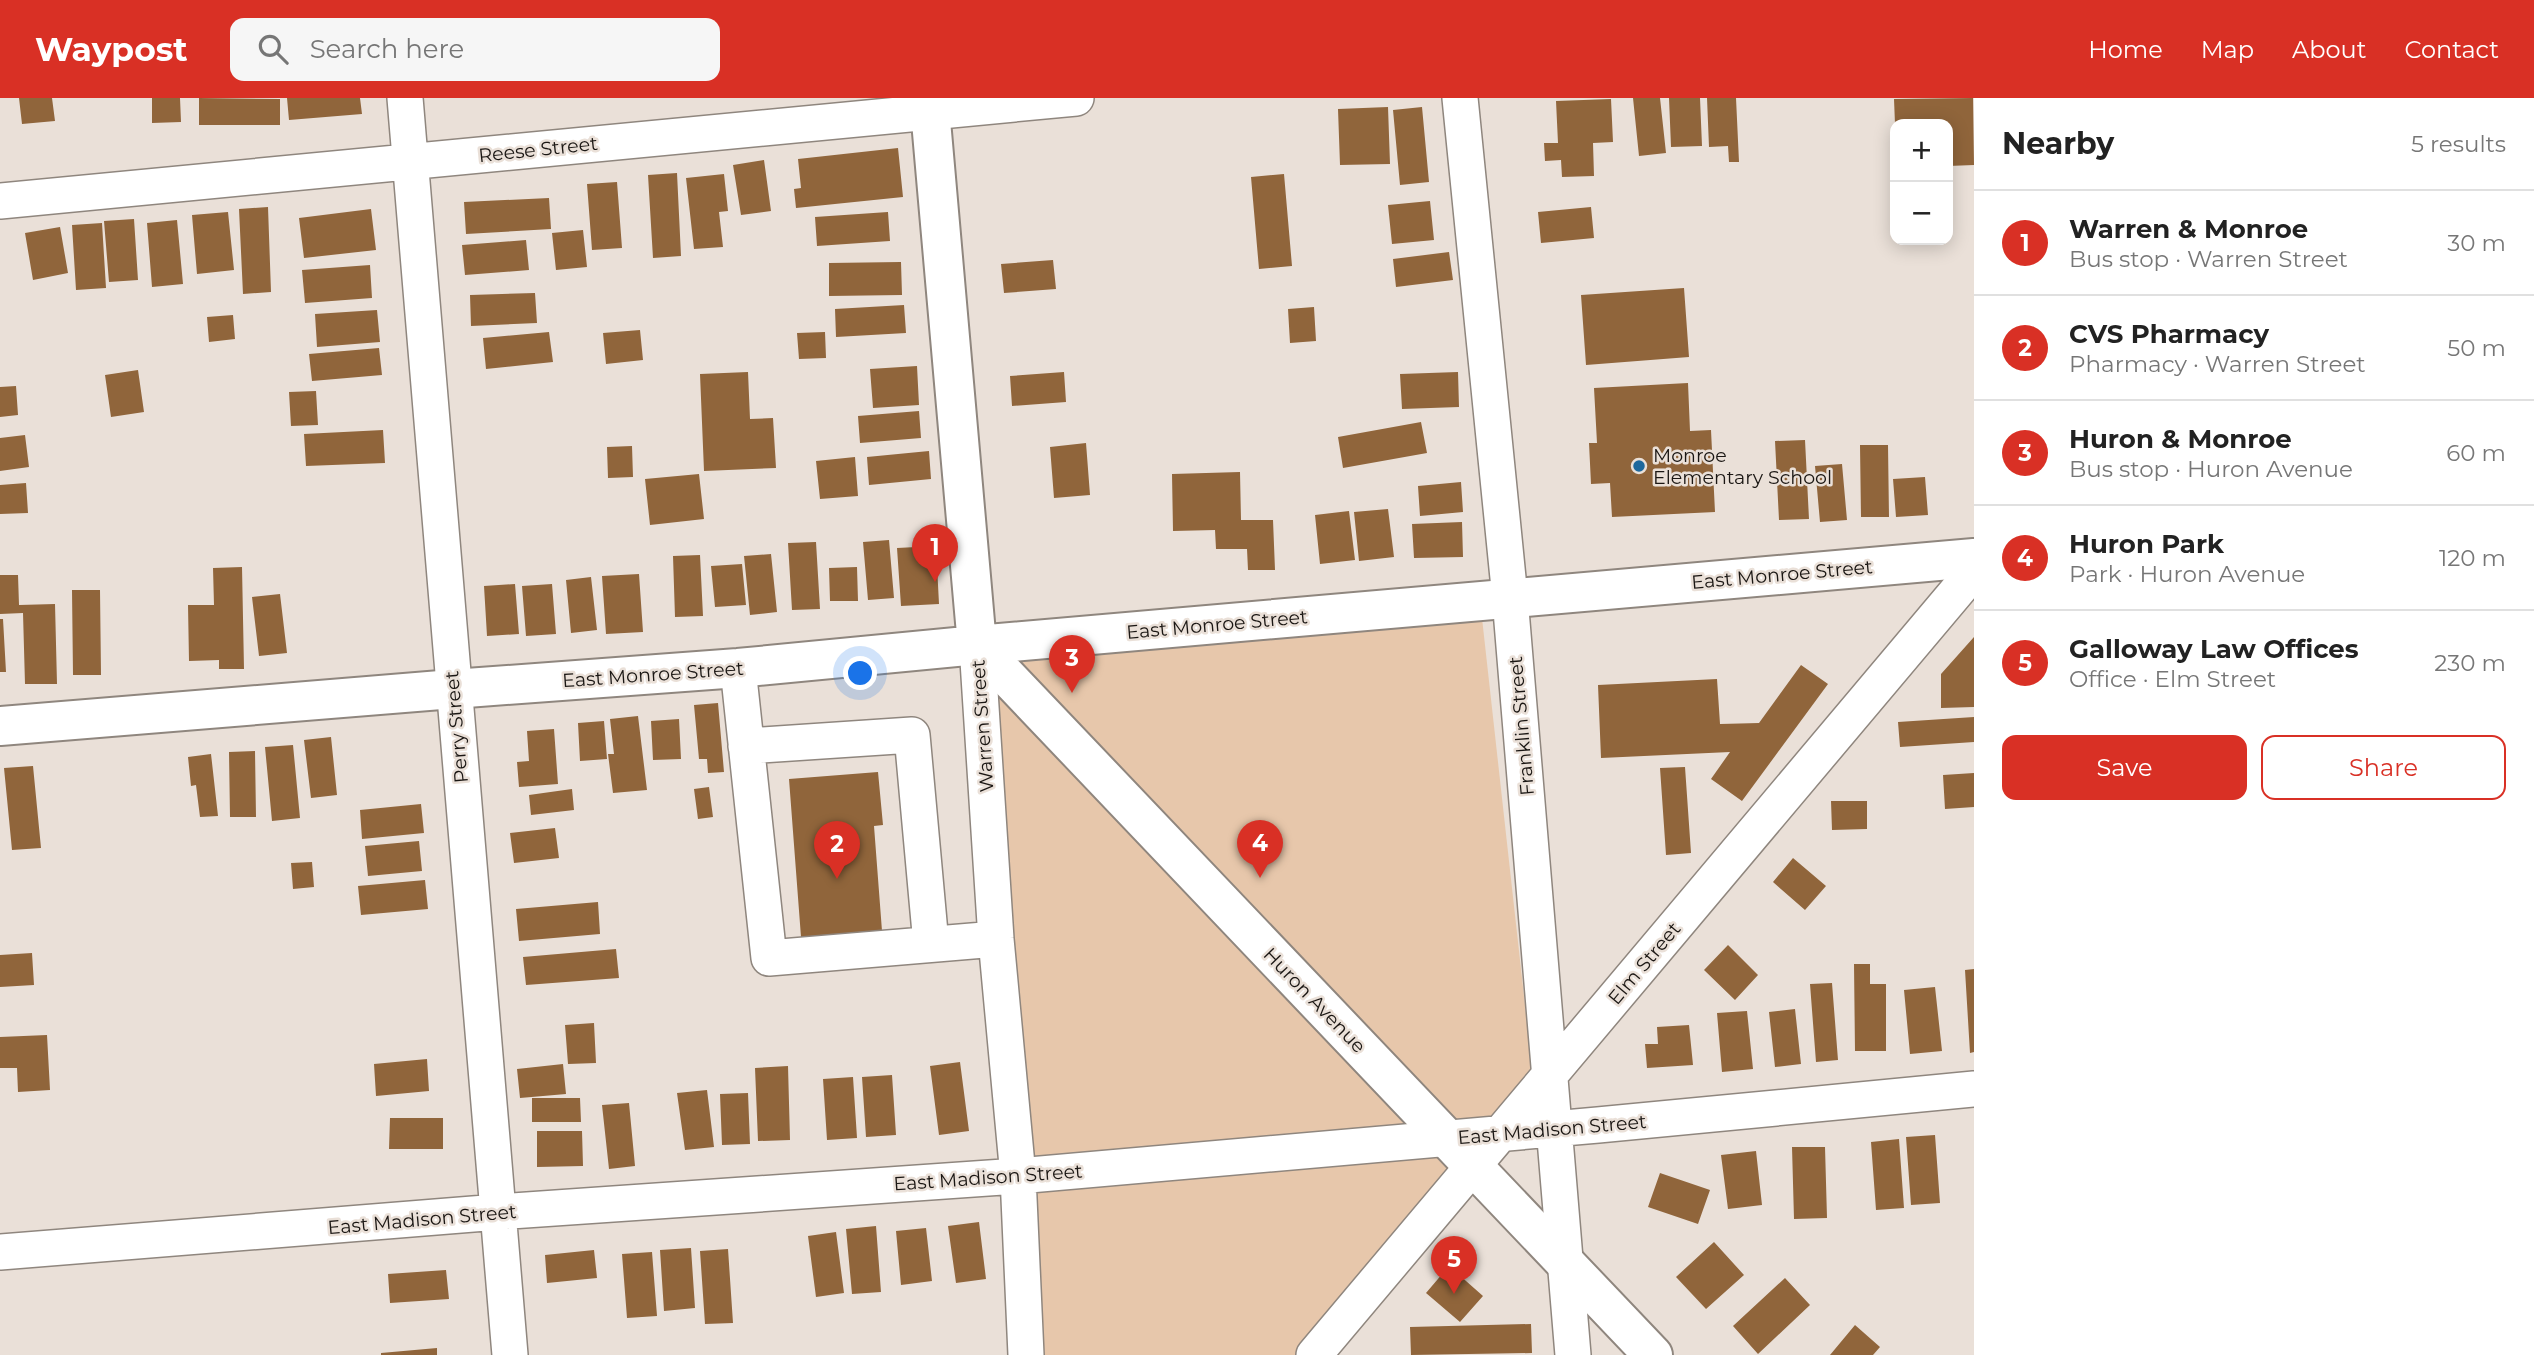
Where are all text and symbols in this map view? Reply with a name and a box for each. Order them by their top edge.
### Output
search box [230,18,720,81]
text: Waypost [35,29,188,69]
icon: search [254,30,292,68]
text: Search here [310,33,464,65]
text: Home [2088,35,2163,64]
text: Map [2201,35,2254,64]
text: About [2292,35,2366,64]
text: Contact [2404,35,2499,64]
map controls [1890,119,1953,245]
button: + [1890,119,1953,182]
text: Nearby [2002,125,2114,162]
text: 5 results [2411,130,2506,158]
street label: Reese Street [477,132,599,167]
button: − [1890,182,1953,245]
text: Warren & Monroe [2069,213,2308,245]
text: 1 [2020,229,2030,257]
text: 30 m [2447,229,2506,257]
text: Bus stop · Warren Street [2069,245,2348,273]
text: CVS Pharmacy [2069,318,2269,350]
text: 2 [2018,334,2032,362]
text: 50 m [2447,334,2506,362]
text: Pharmacy · Warren Street [2069,350,2366,378]
text: Huron & Monroe [2069,423,2292,455]
text: 3 [2018,439,2032,467]
text: 60 m [2446,439,2506,467]
place label: Monroe Elementary School [1653,444,1832,489]
text: Bus stop · Huron Avenue [2069,455,2353,483]
marker: Monroe Elementary School [1631,458,1647,474]
pin: 1 [912,524,958,582]
text: Huron Park [2069,528,2224,560]
text: 4 [2017,544,2033,572]
text: 120 m [2439,544,2506,572]
street label: East Monroe Street [1690,555,1874,594]
text: Park · Huron Avenue [2069,560,2305,588]
street label: East Monroe Street [1125,605,1309,644]
text: Galloway Law Offices [2069,633,2359,665]
pin: 3 [1049,635,1095,693]
text: 5 [2018,649,2032,677]
text: 230 m [2434,649,2506,677]
street label: Franklin Street [1504,655,1539,796]
your location [843,656,877,690]
street label: East Monroe Street [562,657,745,692]
street label: Warren Street [966,659,999,793]
text: Office · Elm Street [2069,665,2276,693]
street label: Perry Street [440,670,473,784]
button: Save [2002,735,2247,800]
button: Share [2261,735,2506,800]
pin: 4 [1237,820,1283,878]
pin: 2 [814,821,860,879]
street label: Elm Street [1603,917,1686,1009]
street label: Huron Avenue [1259,943,1371,1058]
street label: East Madison Street [1457,1110,1648,1149]
street label: East Madison Street [893,1159,1084,1196]
street label: East Madison Street [327,1200,518,1239]
pin: 5 [1431,1236,1477,1294]

